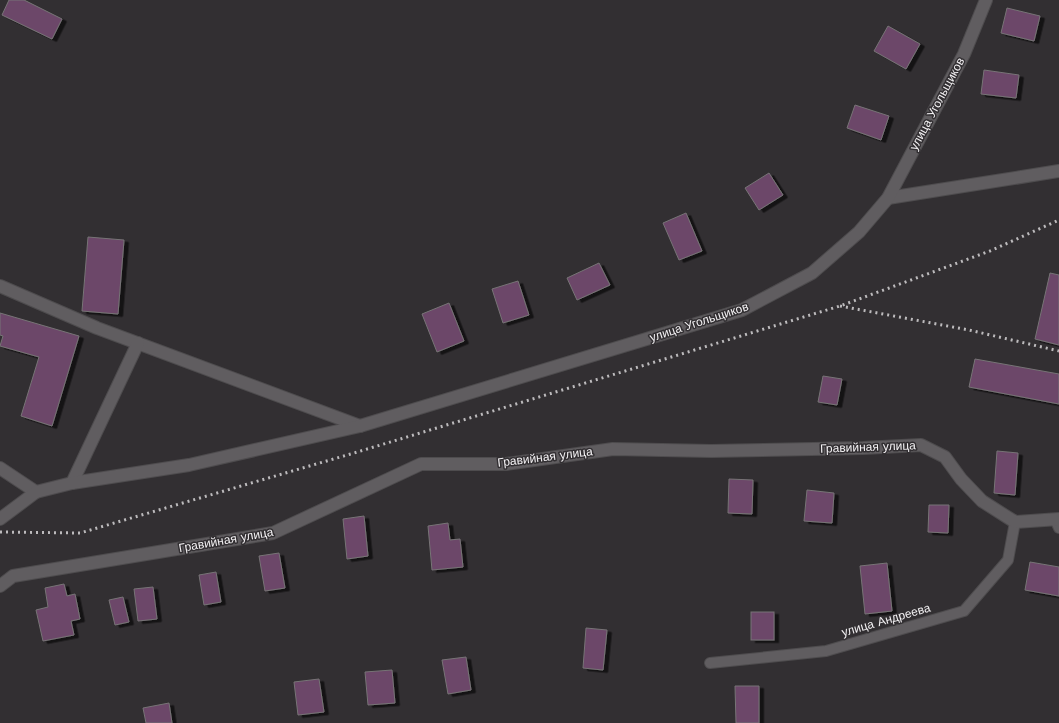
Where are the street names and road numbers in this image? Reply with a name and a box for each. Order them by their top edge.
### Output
street label: улица Угольщиков [907,55,967,153]
street label: улица Угольщиков [648,299,750,345]
street label: Гравийная улица [820,438,916,456]
street label: Гравийная улица [497,444,594,470]
street label: Гравийная улица [178,525,275,555]
street label: улица Андреева [840,601,932,639]

